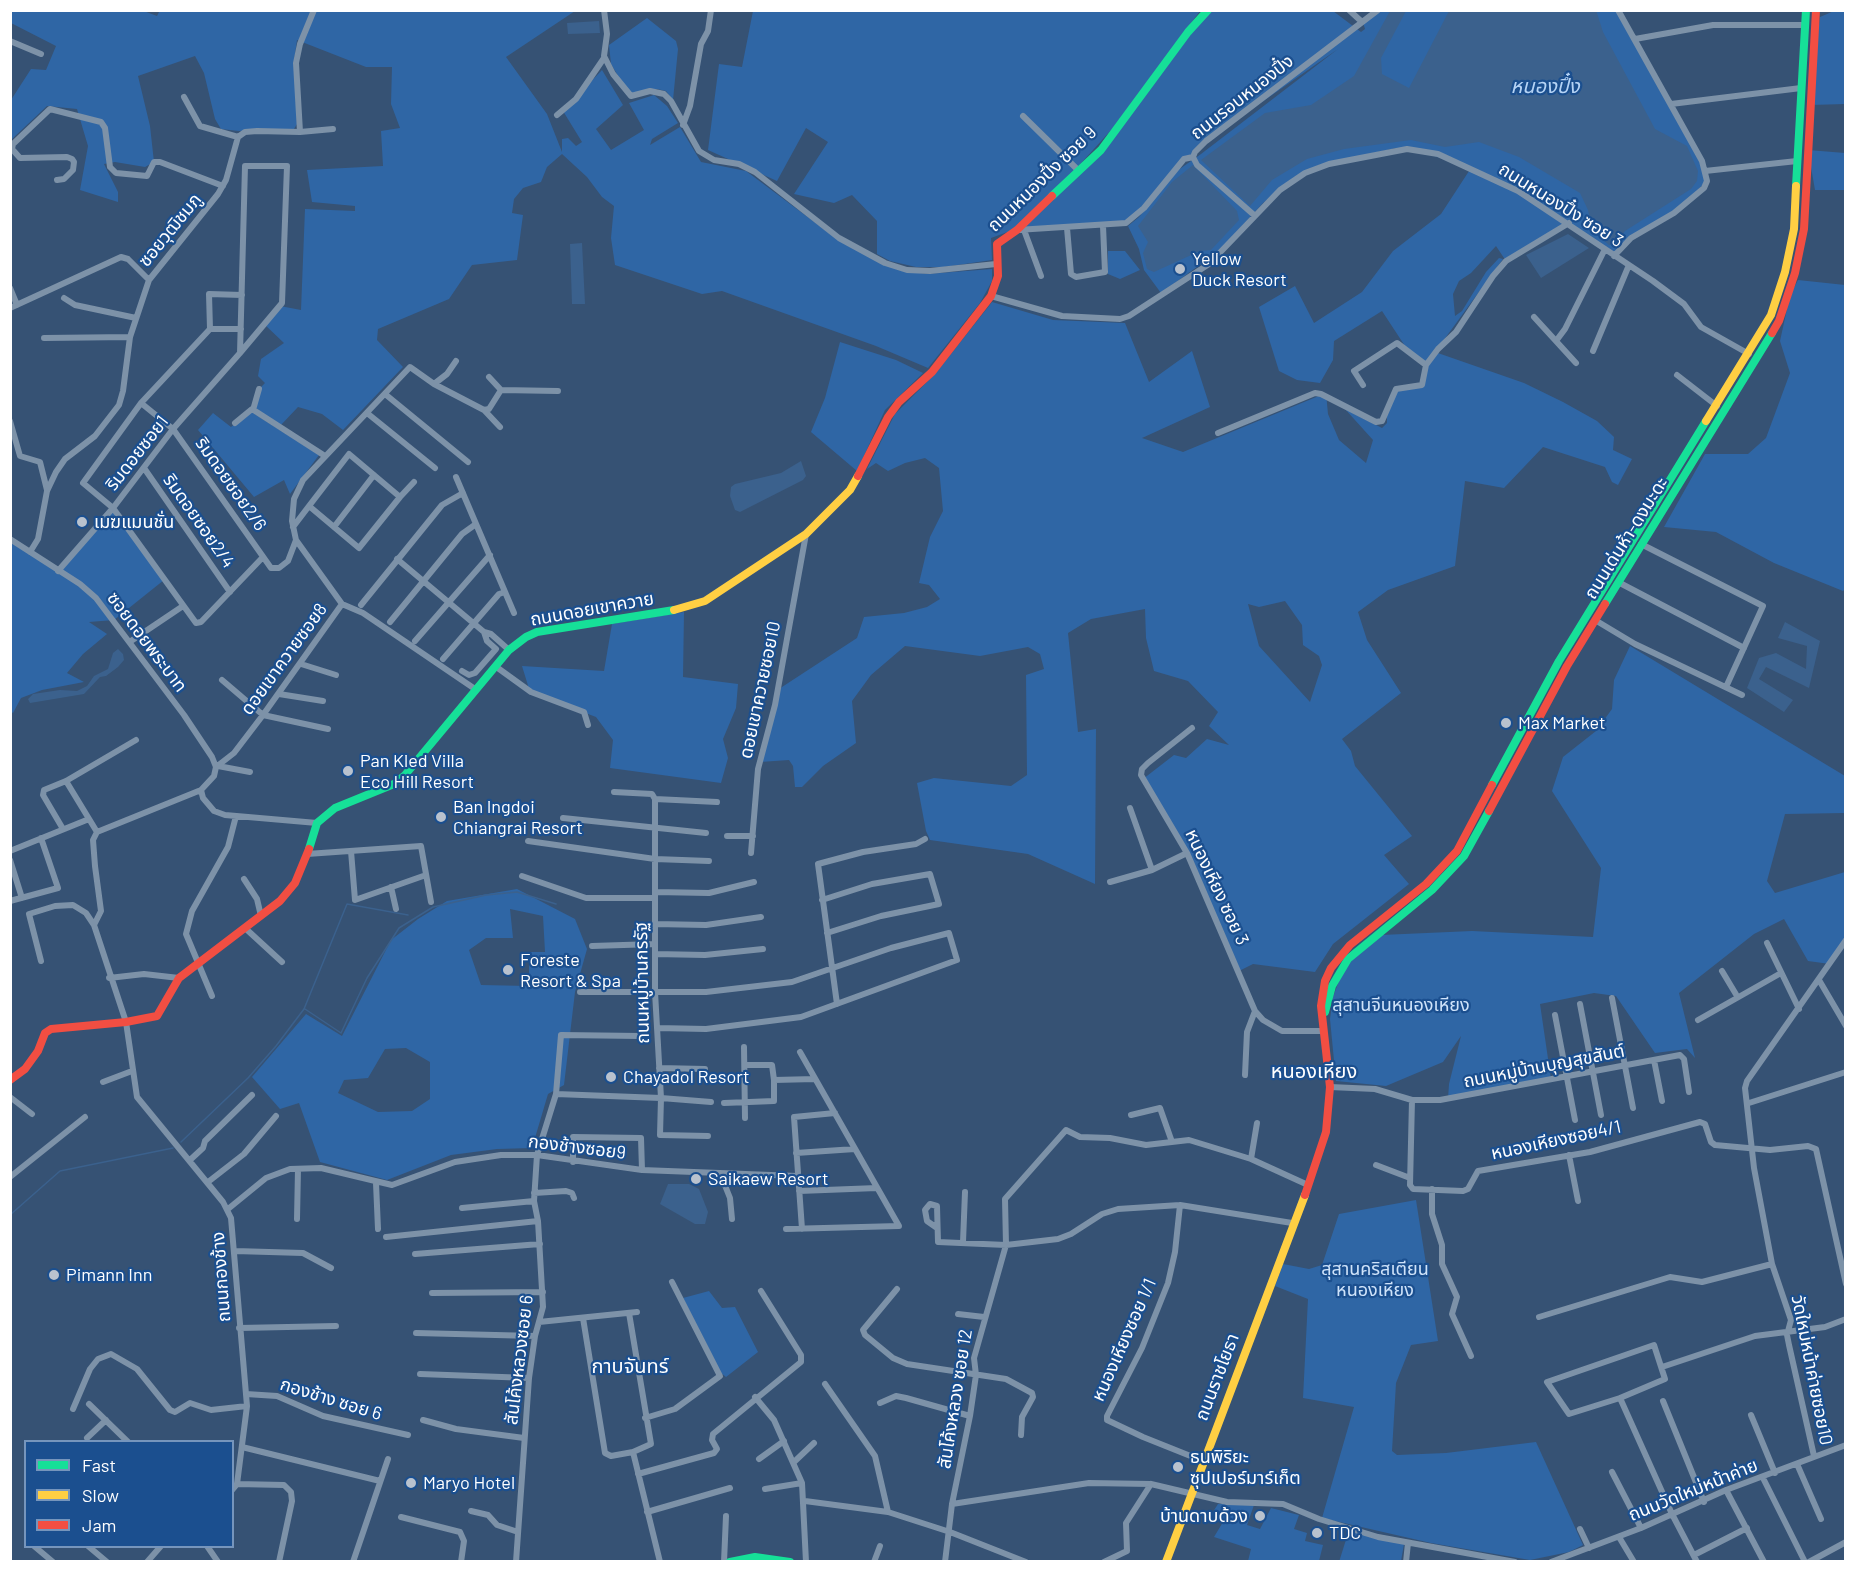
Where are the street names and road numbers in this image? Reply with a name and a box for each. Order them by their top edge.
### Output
street label: ถนนรอบหนองปึ๋ง [1186,50,1298,144]
street label: ถนนหนองปึ๋ง ซอย 9 [983,122,1101,236]
street label: ถนนหนองปึ๋ง ซอย 3 [1495,158,1627,252]
street label: ซอยวุฒิชมภู [134,189,206,271]
street label: ริมดอยซอย1 [101,411,173,495]
street label: ริมดอยซอย2/6 [191,433,271,535]
street label: ริมดอยซอย2/4 [159,470,239,572]
street label: ถนนเด่นห้า-ดงมะดะ [1580,473,1672,603]
street label: ถนนดอยเขาควาย [528,587,656,631]
street label: ซอยดอยพระบาท [102,588,192,696]
street label: ดอยเขาควายซอย8 [236,599,332,719]
street label: ดอยเขาควายซอย10 [735,619,785,761]
street label: หนองเหียง ซอย 3 [1181,826,1253,948]
street label: ถนนหมู่บ้านกรรัฐ [630,922,654,1044]
street label: ถนนหมู่บ้านบุญสุขสันต์ [1461,1040,1627,1092]
street label: หนองเหียงซอย4/1 [1489,1116,1623,1164]
street label: กองช้างซอย9 [527,1130,627,1164]
street label: ถนนกองช้าง [207,1231,235,1323]
street label: หนองเหียงซอย 1/1 [1087,1275,1161,1405]
street label: วัดใหม่หน้าค่ายซอย10 [1787,1293,1837,1447]
street label: สันโค้งหลวงซอย 6 [500,1294,538,1426]
street label: สันโค้งหลวง ซอย 12 [933,1328,977,1470]
street label: ถนนราชโยธา [1190,1330,1244,1424]
street label: กองช้าง ซอย 6 [278,1373,384,1425]
street label: ถนนวัดใหม่หน้าค่าย [1625,1454,1761,1526]

